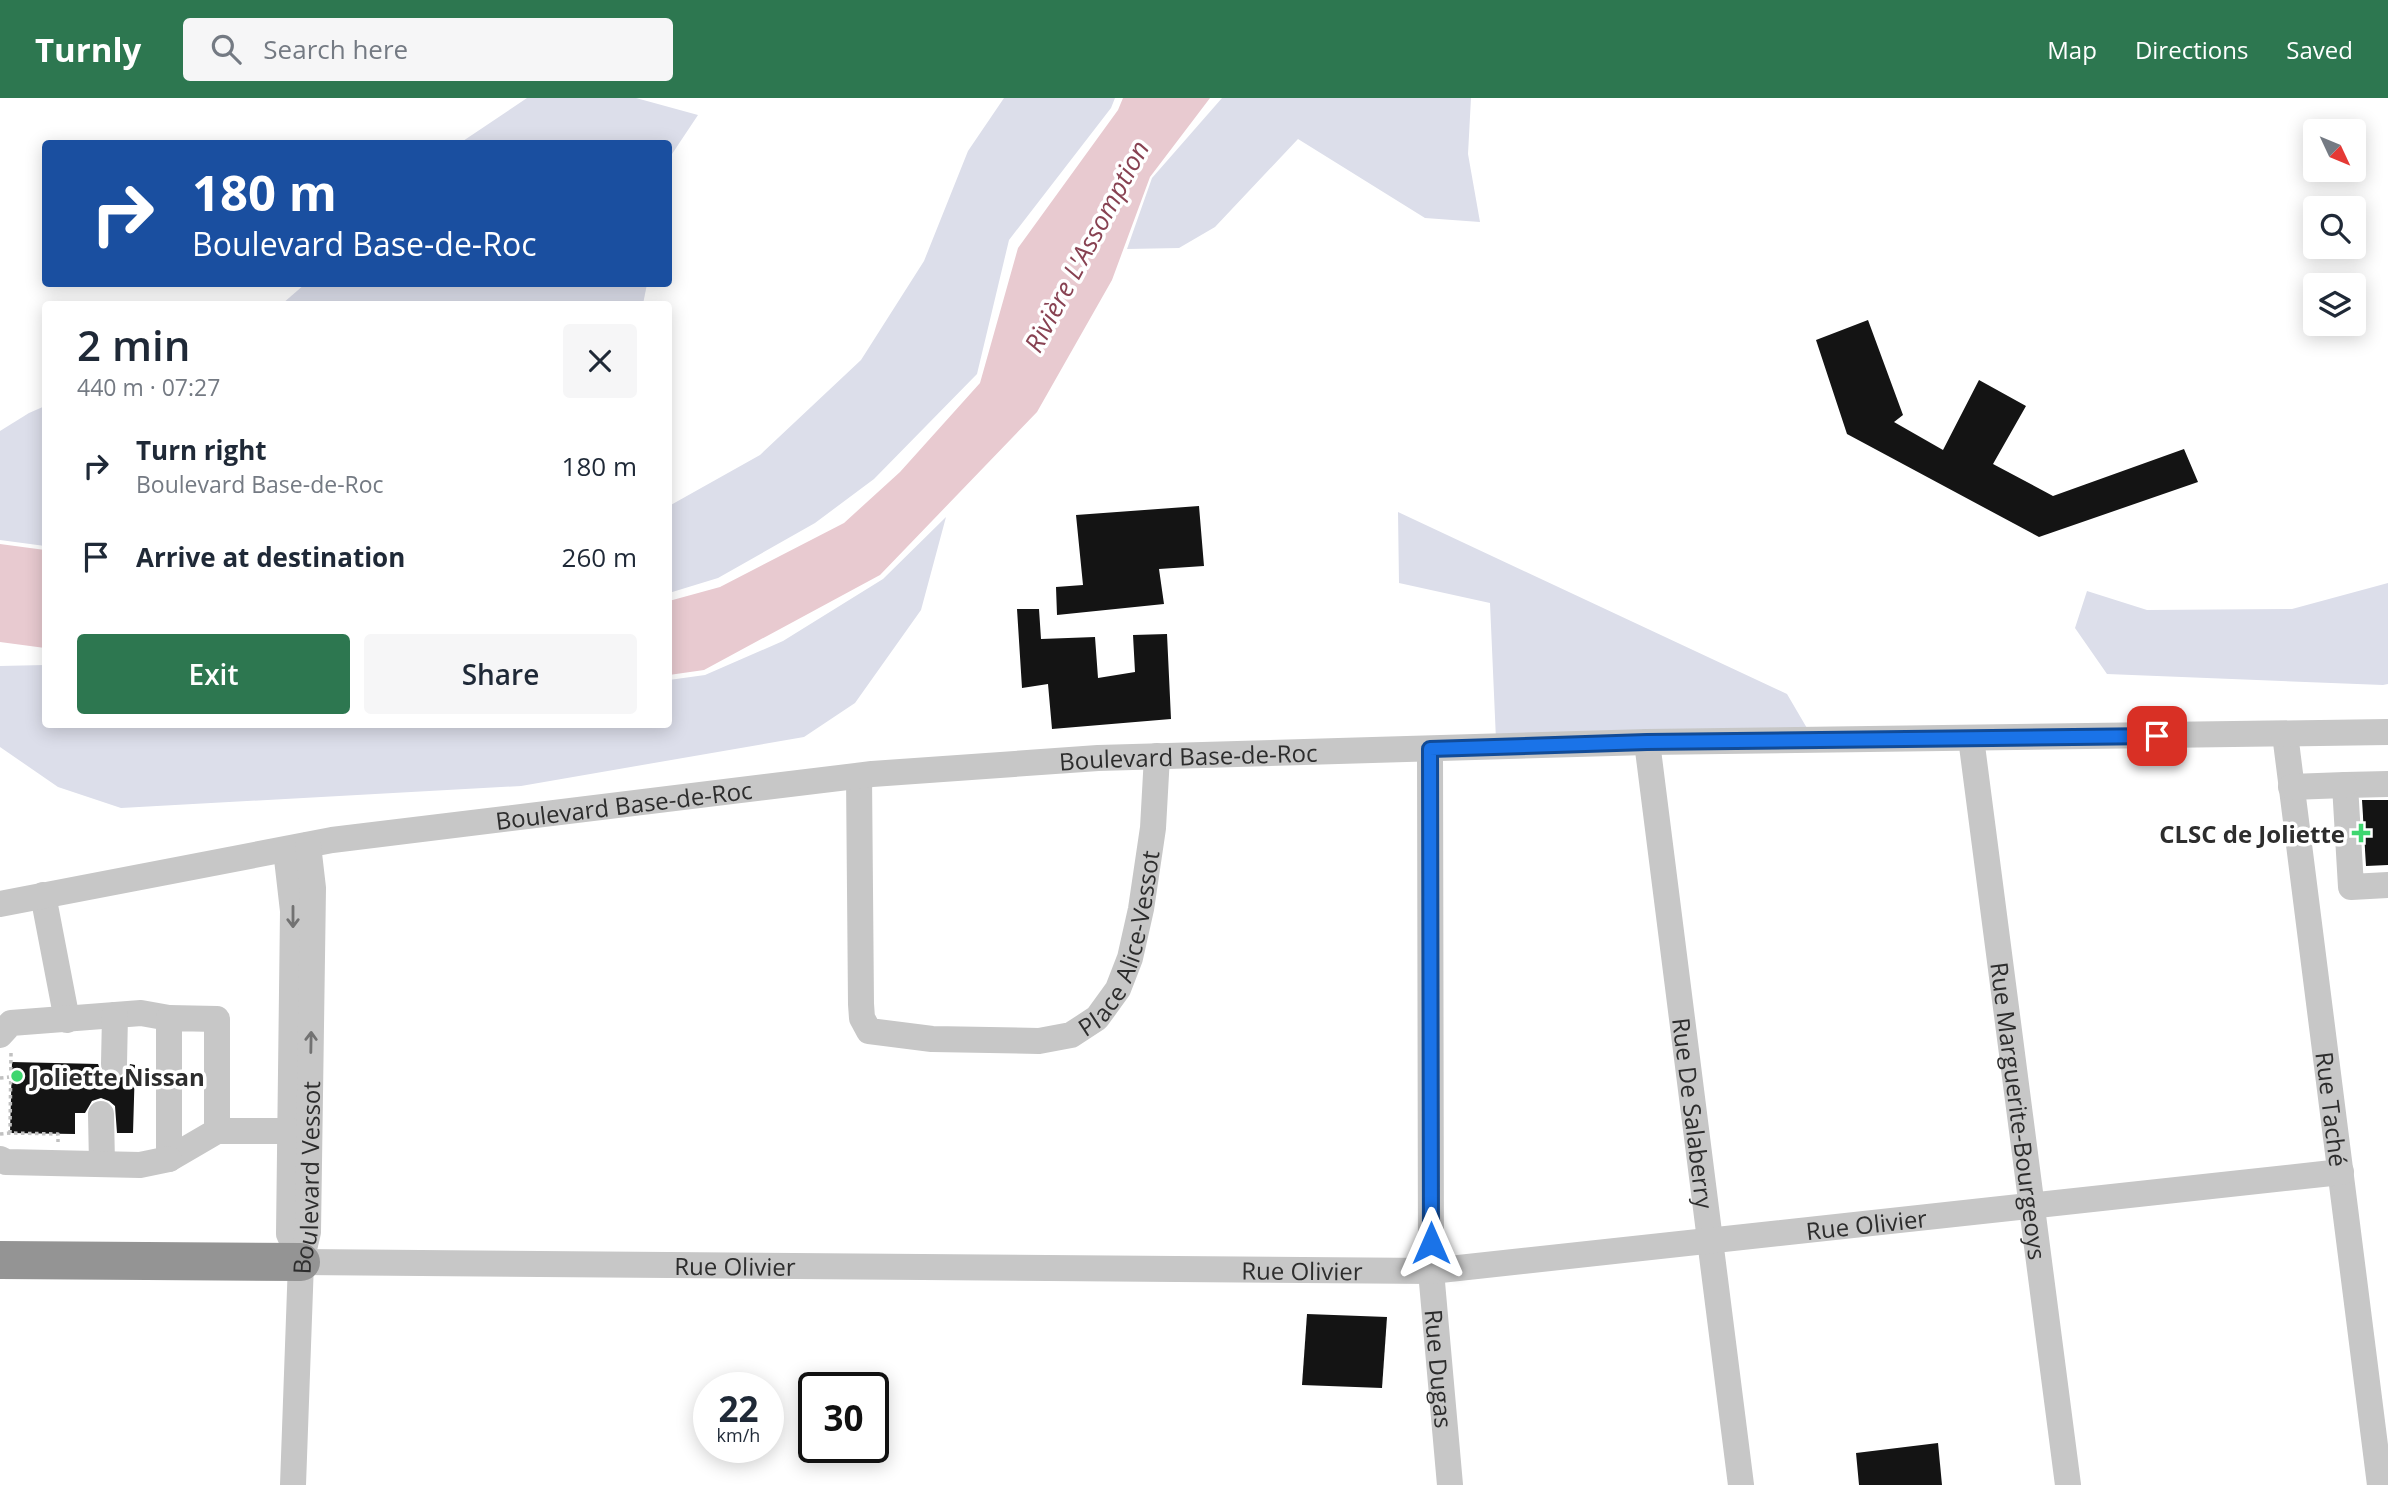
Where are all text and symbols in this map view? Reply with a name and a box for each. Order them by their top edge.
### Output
search box [183,18,673,81]
text: Turnly [35,27,141,72]
icon: search [207,30,245,68]
text: Search here [263,31,408,67]
text: Map [2047,33,2097,66]
text: Directions [2135,33,2248,66]
text: Saved [2286,33,2353,66]
north arrow [2303,119,2366,182]
map controls [2303,119,2366,336]
water label: Rivière L'Assomption [1015,134,1157,358]
text: 180 m [192,159,337,225]
icon: right [77,168,168,259]
button: search [2303,196,2366,259]
text: Boulevard Base-de-Roc [192,222,536,265]
button: layers [2303,273,2366,336]
text: 2 min [77,316,190,373]
button: close [563,324,637,398]
text: 440 m · 07:27 [77,371,220,403]
text: Turn right [136,432,267,468]
icon: right [77,447,115,485]
text: 180 m [562,448,637,484]
text: Boulevard Base-de-Roc [136,468,384,500]
icon: arrive [77,538,115,576]
text: Arrive at destination [136,539,405,575]
text: 260 m [562,539,637,575]
button: Exit [77,634,350,714]
button: Share [364,634,637,714]
pin [2127,706,2187,766]
icon: arrive [2138,717,2176,755]
street label: Boulevard Base-de-Roc [1058,735,1318,777]
street label: Boulevard Base-de-Roc [493,772,754,836]
place label: CLSC de Joliette [2159,817,2345,850]
marker: CLSC de Joliette [2351,823,2371,843]
street label: Place Alice-Vessot [1071,848,1166,1043]
one-way arrow [286,906,300,929]
street label: Rue Marguerite-Bourgeoys [1984,960,2055,1262]
street label: Rue De Salaberry [1666,1016,1722,1211]
one-way arrow [304,1030,318,1053]
street label: Rue Taché [2309,1050,2356,1168]
place label: Joliette Nissan [29,1060,205,1093]
marker: Joliette Nissan [9,1068,25,1084]
street label: Boulevard Vessot [284,1081,327,1275]
street label: Rue Olivier [1804,1201,1929,1247]
position arrow [1394,1206,1468,1280]
street label: Rue Olivier [674,1248,796,1282]
street label: Rue Olivier [1241,1253,1363,1287]
street label: Rue Dugas [1418,1308,1461,1429]
speed limit sign: 30 [798,1372,889,1463]
text: 22 [718,1385,759,1432]
text: km/h [717,1423,760,1447]

